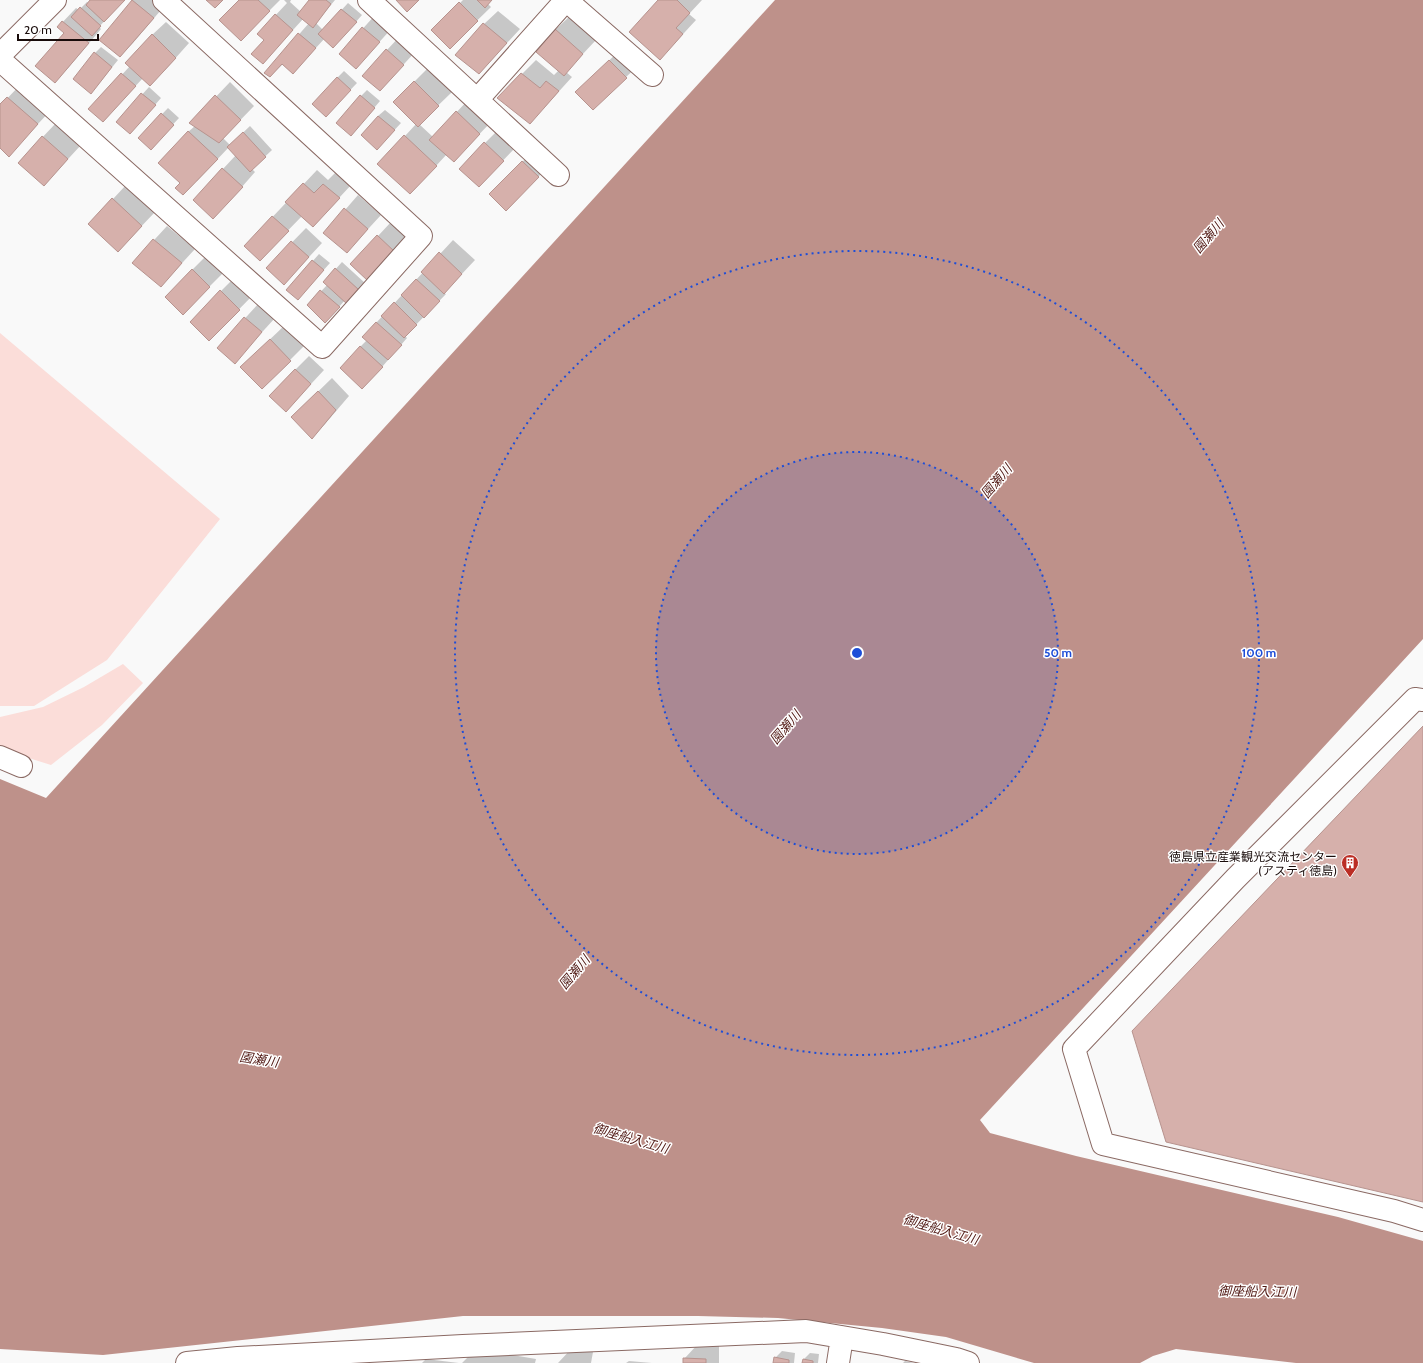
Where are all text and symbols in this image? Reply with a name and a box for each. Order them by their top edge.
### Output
scale bar [18,16,98,42]
text: 20 m [24,22,52,37]
water label: 園瀬川 [1189,215,1228,256]
water label: 園瀬川 [977,460,1016,501]
text: 50 m [1044,645,1072,660]
text: 100 m [1242,645,1276,660]
centre of rings [850,646,864,660]
water label: 園瀬川 [766,706,805,747]
place label: 徳島県立産業観光交流センター (アスティ徳島) [1169,849,1337,878]
building icon: 徳島県立産業観光交流センター (アスティ徳島) [1340,853,1360,878]
water label: 園瀬川 [555,951,594,992]
water label: 園瀬川 [238,1048,281,1070]
water label: 御座船入江川 [591,1120,673,1157]
water label: 御座船入江川 [901,1211,983,1248]
water label: 御座船入江川 [1218,1282,1298,1300]

